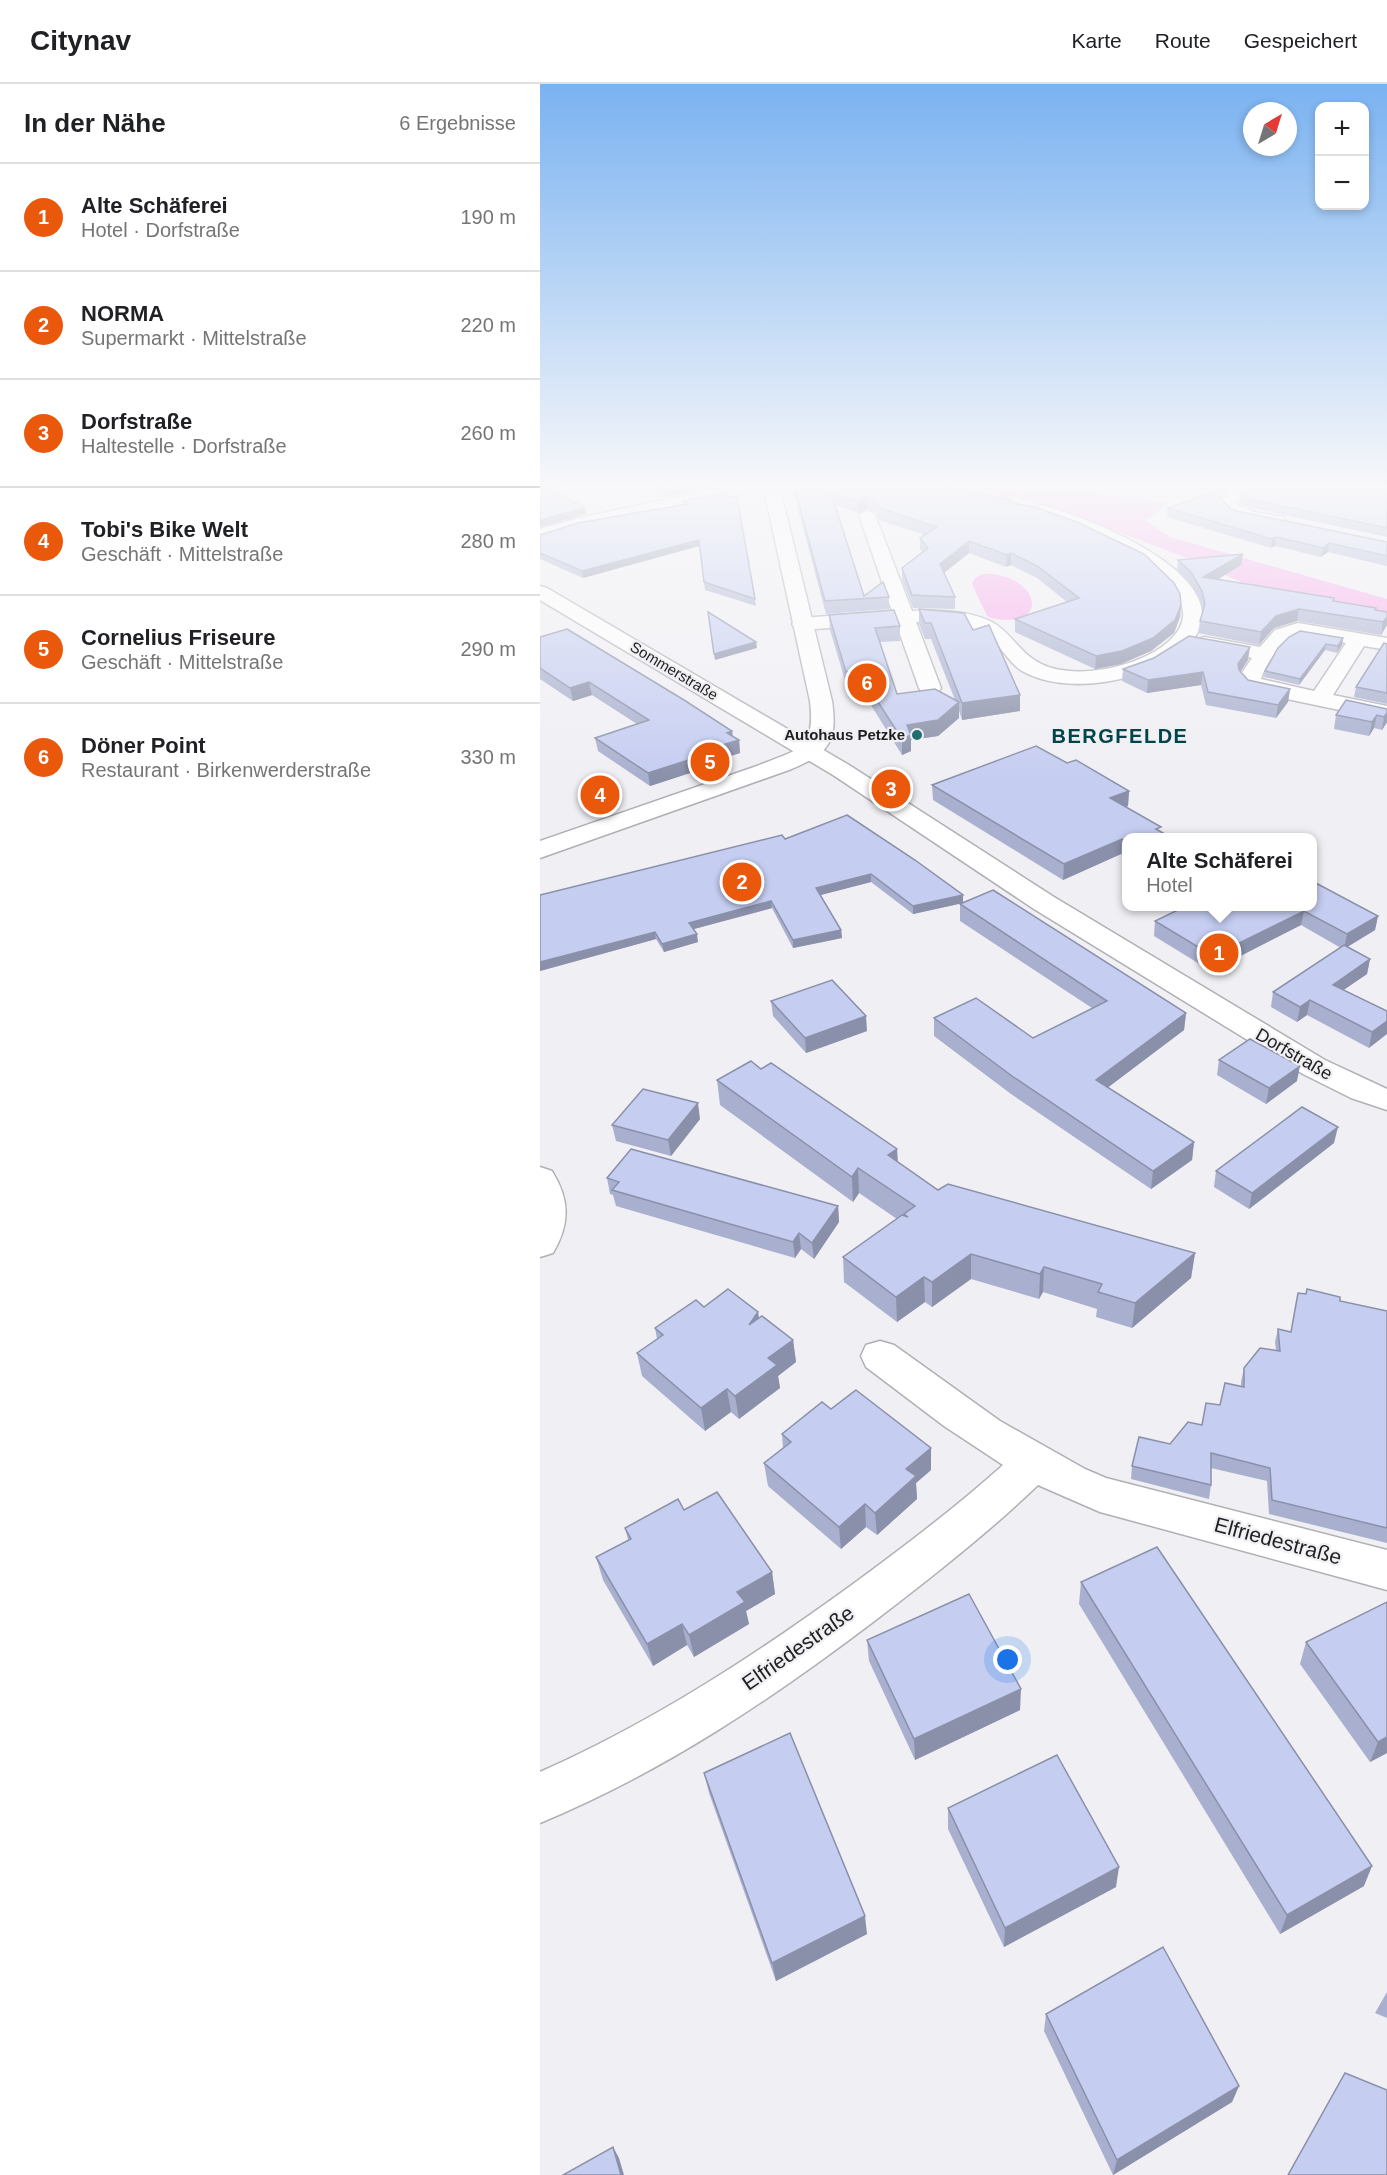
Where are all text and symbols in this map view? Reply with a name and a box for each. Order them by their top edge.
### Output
text: Citynav [30,25,131,56]
text: Karte [1072,29,1122,52]
text: Route [1155,29,1211,52]
text: Gespeichert [1244,29,1357,52]
north arrow [1243,102,1297,156]
map controls [1315,102,1369,210]
button: + [1315,102,1369,156]
text: In der Nähe [24,108,166,138]
text: 6 Ergebnisse [399,112,516,134]
button: − [1315,156,1369,210]
text: Alte Schäferei [81,193,228,218]
text: 1 [38,206,49,228]
text: 190 m [460,206,516,228]
text: Hotel · Dorfstraße [81,219,240,241]
text: NORMA [81,301,164,326]
text: 2 [38,314,49,336]
text: 220 m [460,314,516,336]
text: Supermarkt · Mittelstraße [81,327,307,349]
text: Dorfstraße [81,409,192,434]
text: 3 [38,422,49,444]
text: 260 m [460,422,516,444]
text: Haltestelle · Dorfstraße [81,435,287,457]
text: Tobi's Bike Welt [81,517,248,542]
text: 4 [38,530,49,552]
text: 280 m [460,530,516,552]
text: Geschäft · Mittelstraße [81,543,283,565]
text: Cornelius Friseure [81,625,275,650]
text: 5 [38,638,49,660]
text: 290 m [460,638,516,660]
street label: Sommerstraße [627,638,721,703]
text: Geschäft · Mittelstraße [81,651,283,673]
pin: 6 [848,660,886,706]
district label: BERGFELDE [1052,725,1188,747]
place label: Autohaus Petzke [784,726,905,743]
marker: Autohaus Petzke [910,728,924,742]
text: Döner Point [81,733,206,758]
pin: 5 [690,740,730,784]
text: 6 [38,746,49,768]
text: 330 m [460,746,516,768]
text: Restaurant · Birkenwerderstraße [81,759,371,781]
pin: 3 [872,766,910,812]
pin: 4 [580,772,620,818]
popup [1122,833,1317,911]
text: Alte Schäferei [1146,848,1293,873]
pin: 2 [722,860,762,904]
text: Hotel [1146,874,1193,896]
pin: 1 [1200,930,1238,976]
street label: Dorfstraße [1252,1024,1336,1084]
street label: Elfriedestraße [1212,1512,1344,1569]
street label: Elfriedestraße [738,1601,858,1694]
your location [993,1645,1022,1674]

